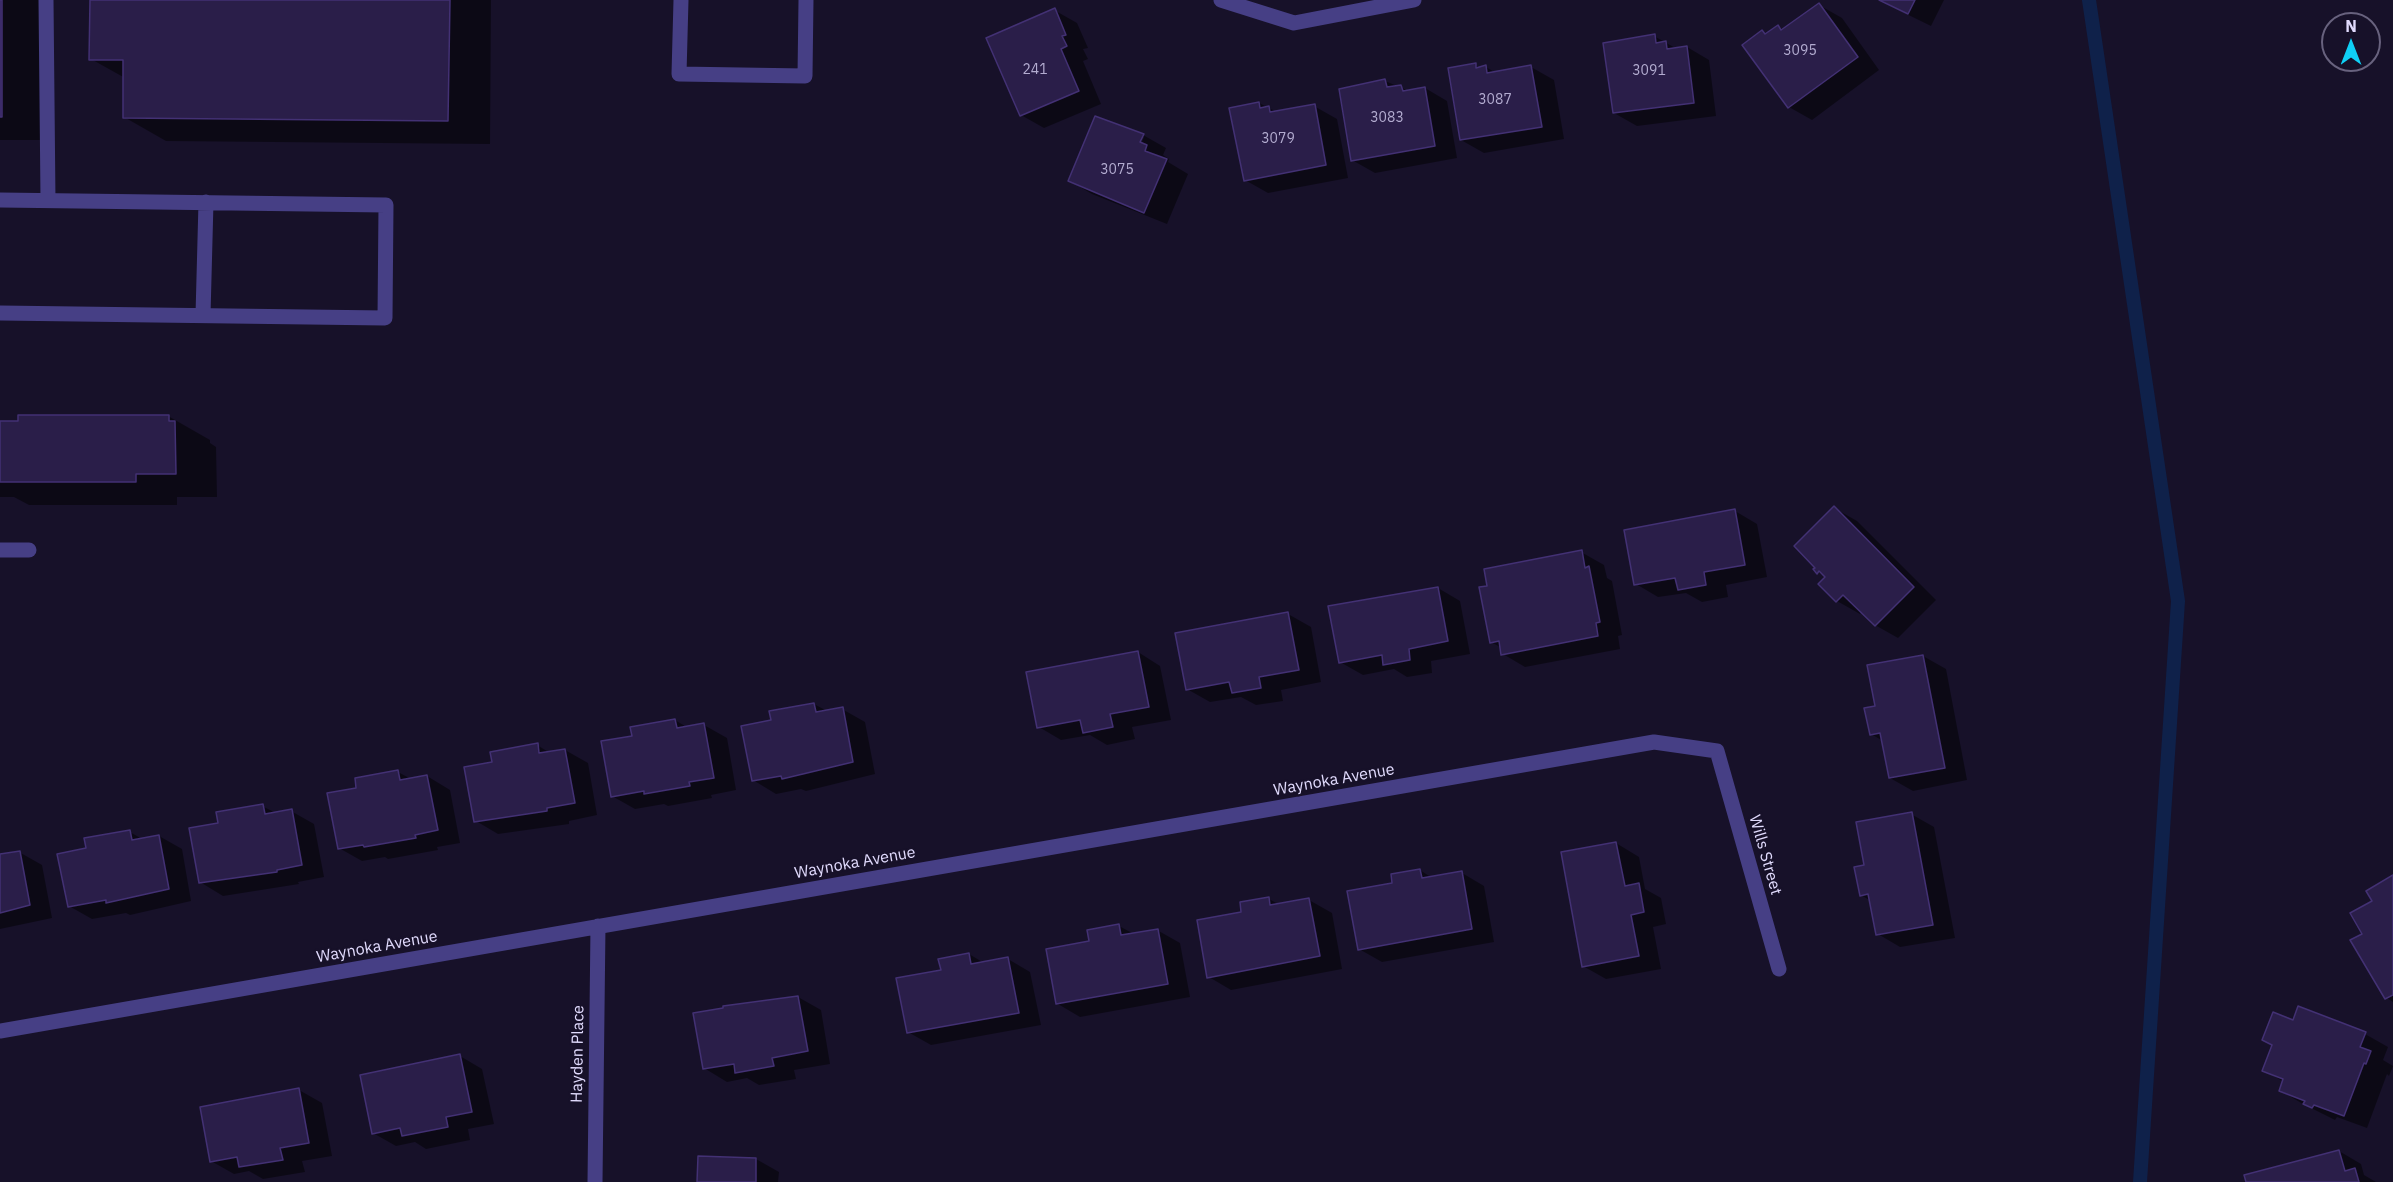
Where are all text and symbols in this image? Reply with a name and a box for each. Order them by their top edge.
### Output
north arrow [2321,12,2381,72]
text: N [2345,16,2357,36]
house number: 3095 [1783,43,1817,59]
house number: 241 [1022,62,1048,78]
house number: 3091 [1632,63,1666,79]
house number: 3087 [1478,92,1512,108]
house number: 3083 [1370,110,1404,126]
house number: 3079 [1261,131,1295,147]
house number: 3075 [1100,162,1134,178]
street label: Waynoka Avenue [1272,760,1396,800]
street label: Wills Street [1744,813,1786,897]
street label: Waynoka Avenue [793,843,917,883]
street label: Waynoka Avenue [315,927,439,967]
street label: Hayden Place [568,1005,588,1103]

